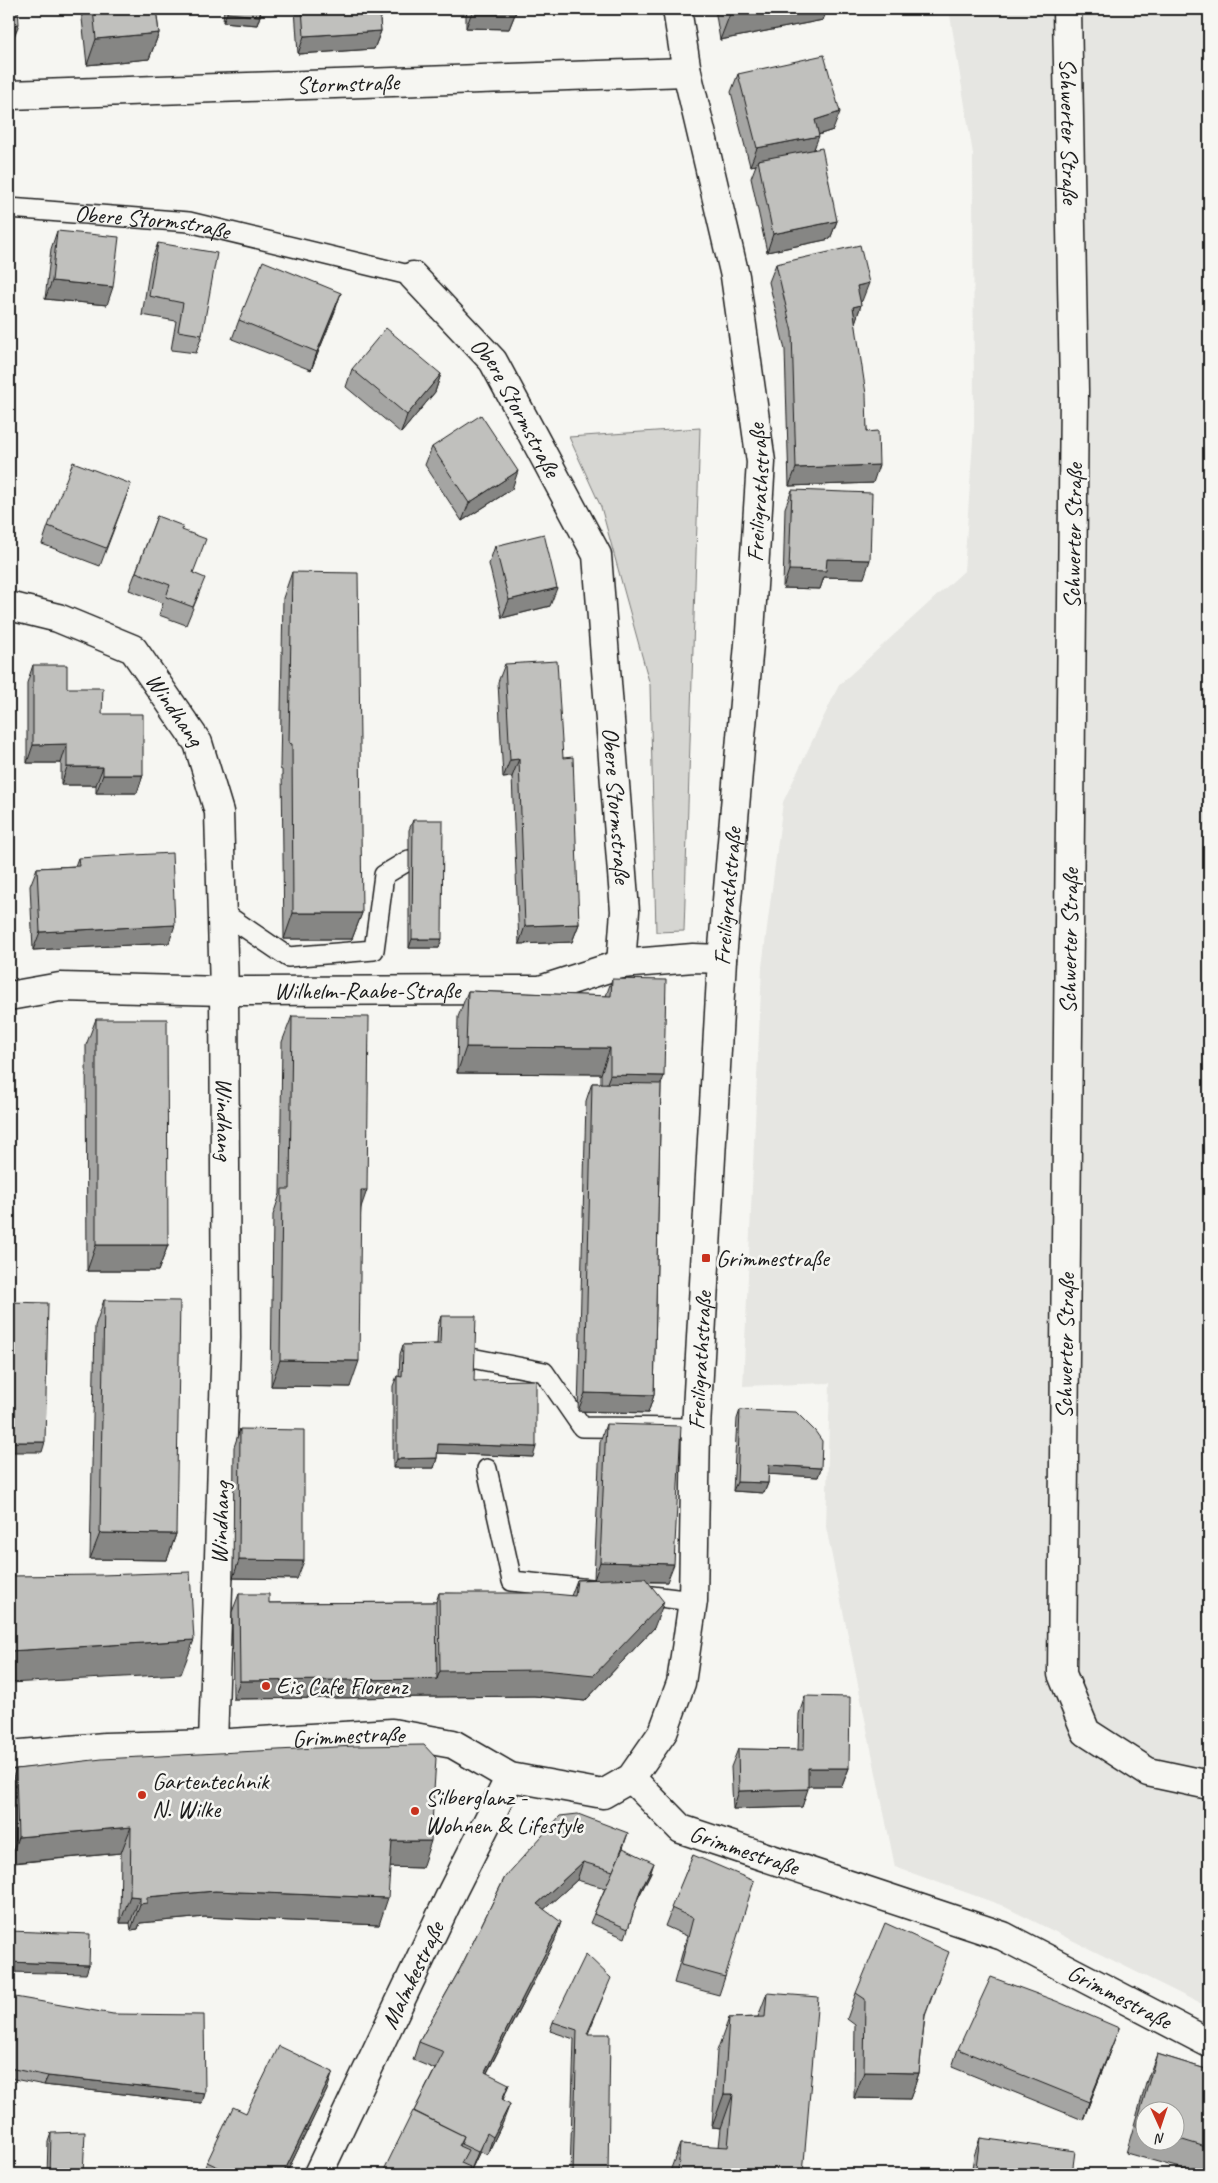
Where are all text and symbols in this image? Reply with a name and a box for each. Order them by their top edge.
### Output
street label: Schwerter Straße [1053,58,1086,206]
street label: Stormstraße [296,67,402,100]
street label: Obere Stormstraße [73,198,235,247]
street label: Obere Stormstraße [464,331,568,484]
street label: Freiligrathstraße [740,420,776,563]
street label: Schwerter Straße [1057,461,1089,609]
street label: Windhang [139,667,212,754]
street label: Obere Stormstraße [596,726,638,887]
street label: Freiligrathstraße [707,824,748,966]
street label: Schwerter Straße [1053,866,1085,1014]
street label: Wilhelm-Raabe-Straße [274,975,462,1006]
street label: Windhang [209,1078,240,1163]
place label: Grimmestraße [716,1243,831,1273]
marker: Grimmestraße [700,1252,712,1264]
street label: Schwerter Straße [1049,1271,1081,1419]
street label: Freiligrathstraße [681,1288,719,1431]
street label: Windhang [204,1479,237,1565]
place label: Eis Cafe Florenz [276,1671,409,1701]
marker: Eis Cafe Florenz [260,1680,272,1692]
street label: Grimmestraße [291,1717,409,1754]
place label: Gartentechnik N. Wilke [152,1766,271,1824]
place label: Silberglanz - Wohnen & Lifestyle [425,1782,585,1840]
marker: Gartentechnik N. Wilke [136,1789,148,1801]
marker: Silberglanz - Wohnen & Lifestyle [409,1805,421,1817]
street label: Grimmestraße [686,1818,805,1883]
street label: Malmkestraße [374,1915,452,2034]
street label: Grimmestraße [1062,1957,1178,2037]
north arrow [1136,2100,1186,2150]
text: N [1154,2130,1165,2147]

